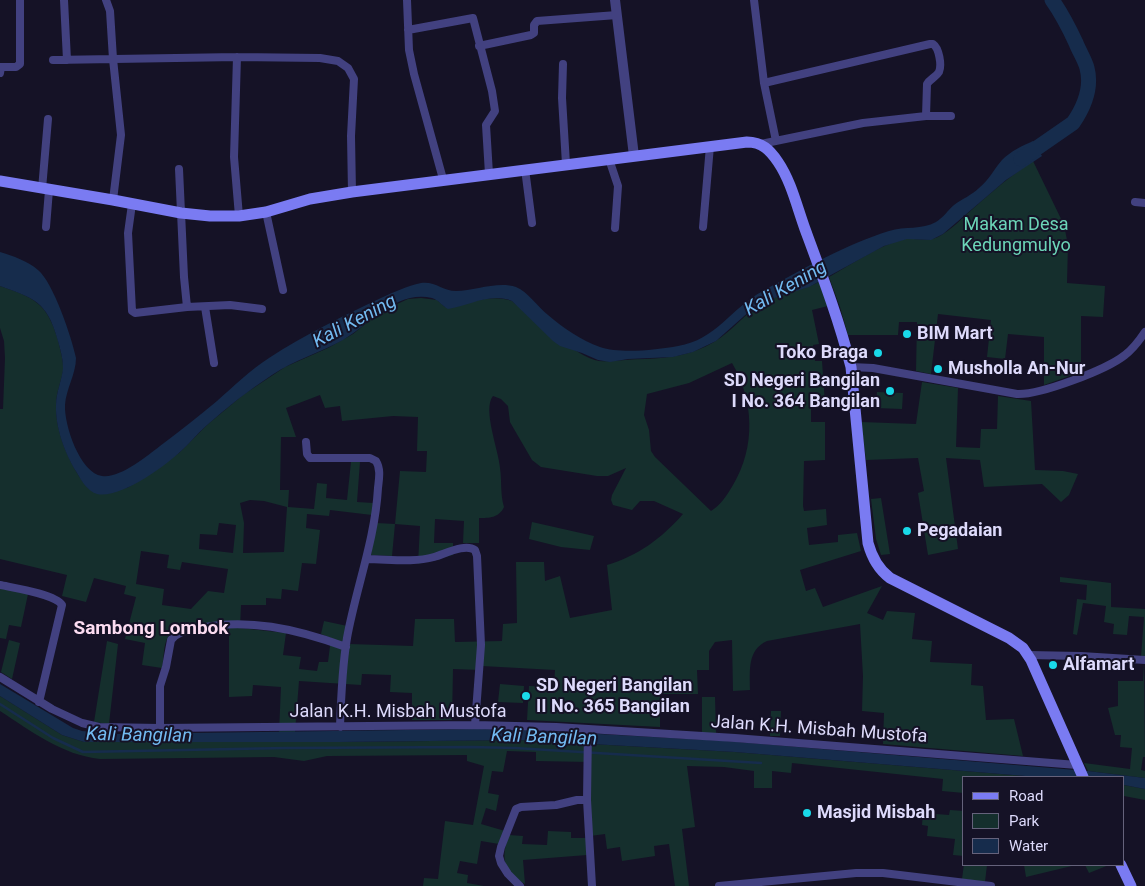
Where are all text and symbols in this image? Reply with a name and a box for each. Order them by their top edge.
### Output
park label: Makam Desa Kedungmulyo [961,214,1071,256]
water label: Kali Kening [741,256,831,322]
water label: Kali Kening [309,290,401,354]
place label: BIM Mart [917,323,992,345]
marker: BIM Mart [901,328,913,340]
place label: Toko Braga [777,342,868,364]
marker: Toko Braga [872,347,884,359]
place label: Musholla An-Nur [948,358,1085,380]
marker: Musholla An-Nur [932,363,944,375]
place label: SD Negeri Bangilan I No. 364 Bangilan [724,370,880,412]
marker: SD Negeri Bangilan I No. 364 Bangilan [884,385,896,397]
place label: Pegadaian [917,520,1002,542]
marker: Pegadaian [901,525,913,537]
district label: Sambong Lombok [74,618,228,640]
place label: Alfamart [1063,654,1134,676]
marker: Alfamart [1047,659,1059,671]
place label: SD Negeri Bangilan II No. 365 Bangilan [536,675,692,718]
marker: SD Negeri Bangilan II No. 365 Bangilan [520,690,532,702]
street label: Jalan K.H. Misbah Mustofa [289,701,507,723]
street label: Jalan K.H. Misbah Mustofa [710,712,928,748]
water label: Kali Bangilan [86,724,192,748]
water label: Kali Bangilan [490,725,598,751]
legend [962,776,1125,866]
text: Road [1009,787,1043,805]
place label: Masjid Misbah [817,802,935,824]
marker: Masjid Misbah [801,807,813,819]
text: Park [1009,812,1039,830]
text: Water [1009,837,1048,855]

